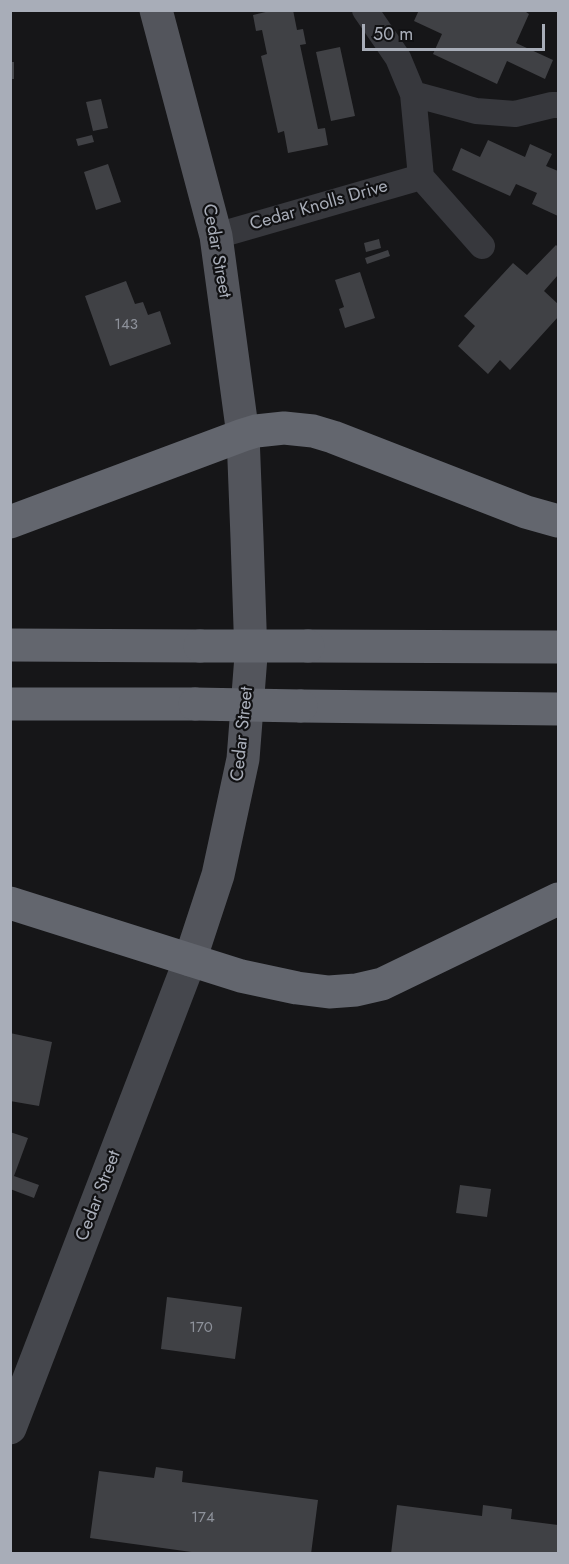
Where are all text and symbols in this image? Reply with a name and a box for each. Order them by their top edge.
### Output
scale bar [365,12,548,50]
text: 50 m [373,21,413,47]
street label: Cedar Knolls Drive [248,176,390,236]
street label: Cedar Street [197,202,235,300]
house number: 143 [114,316,138,334]
street label: Cedar Street [227,686,259,782]
street label: Cedar Street [72,1148,126,1244]
house number: 170 [189,1319,213,1337]
house number: 174 [191,1509,215,1527]

